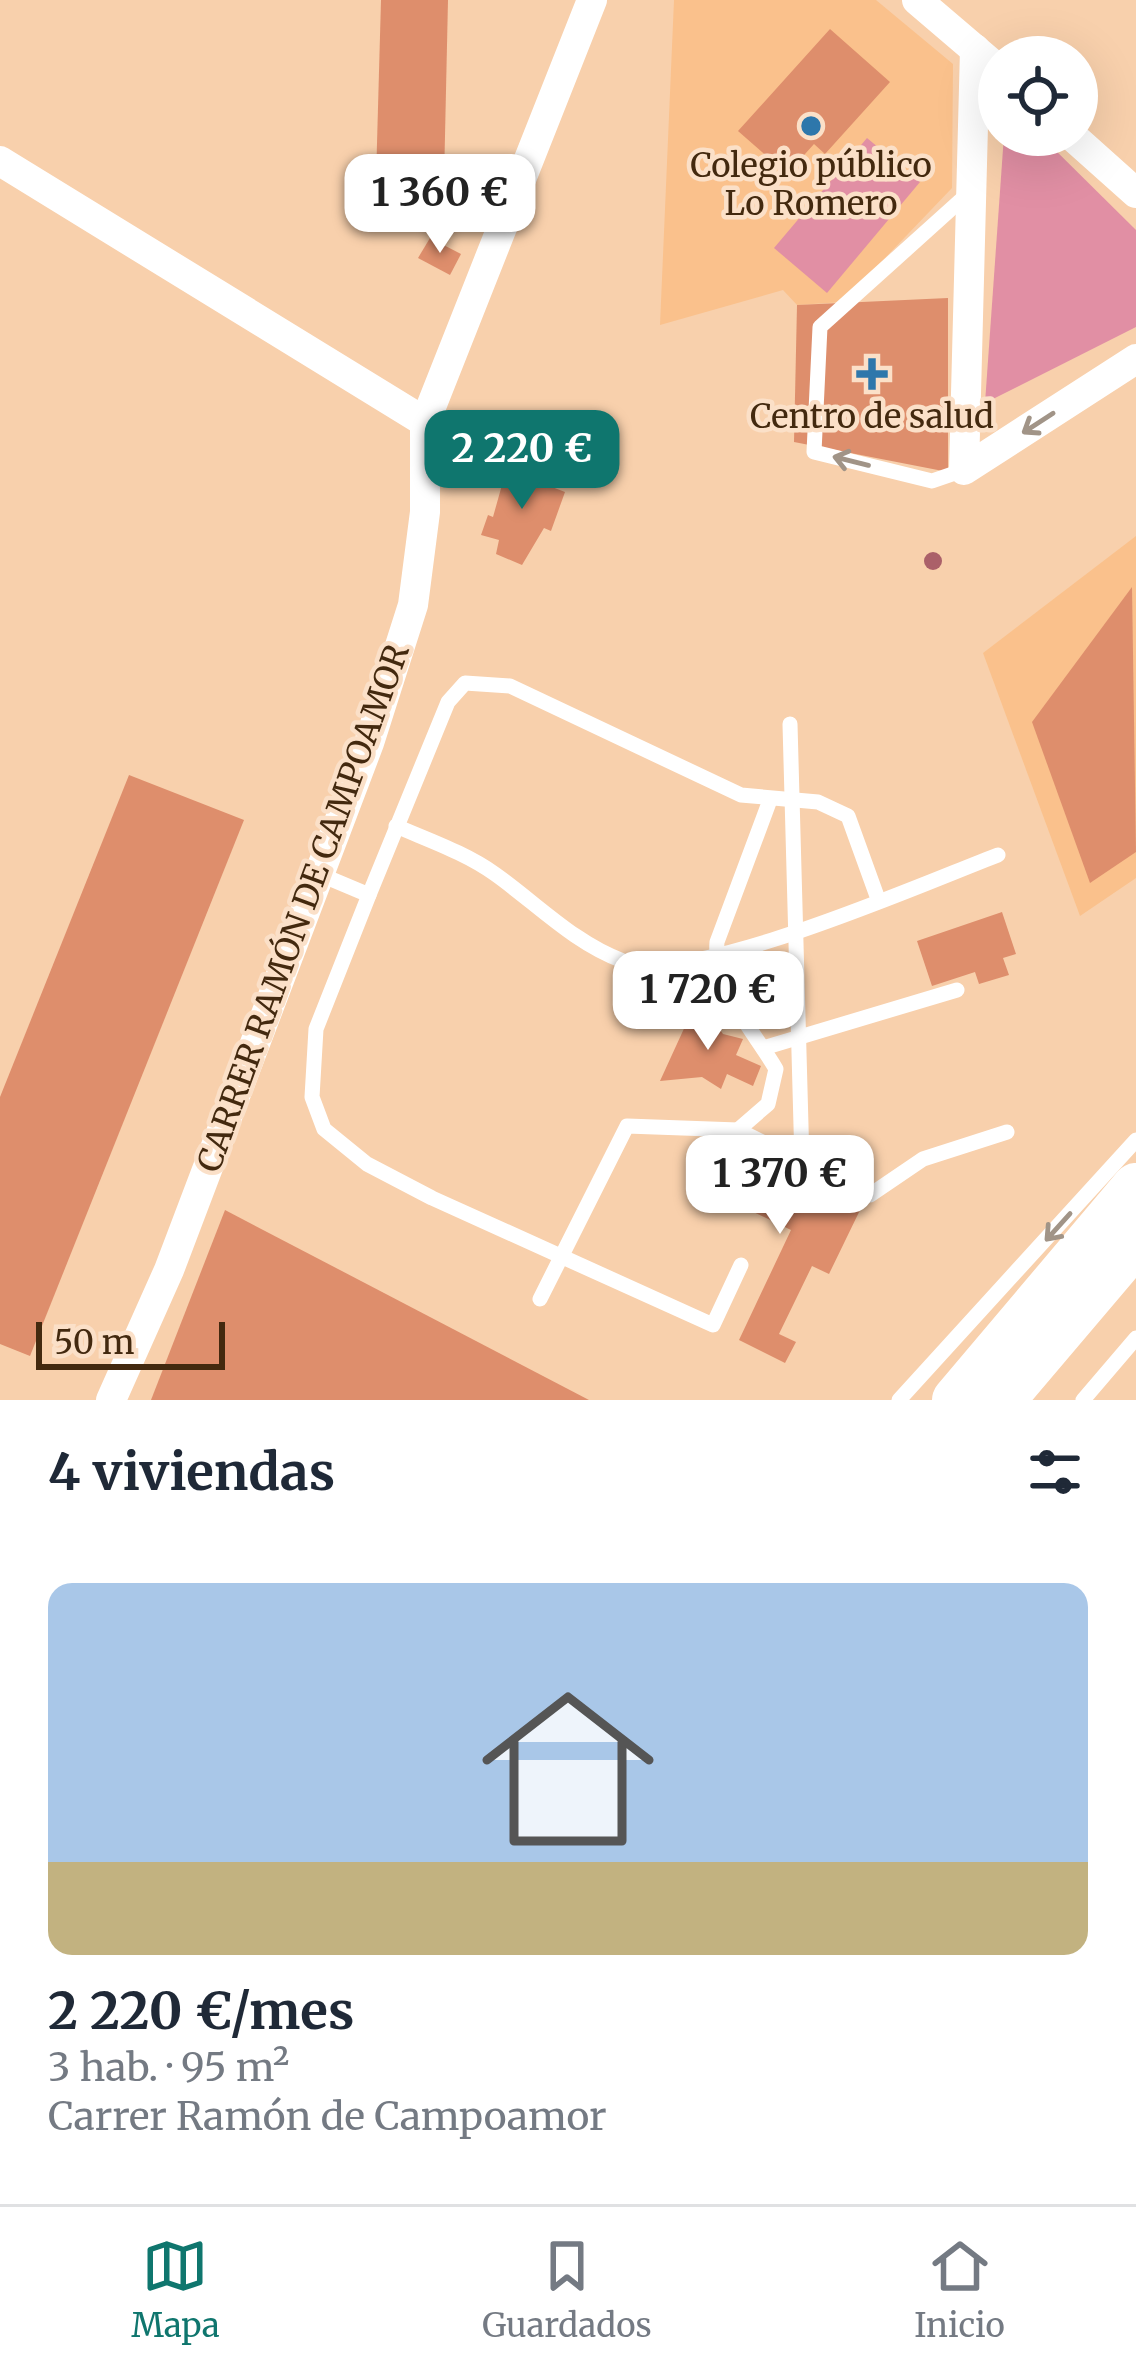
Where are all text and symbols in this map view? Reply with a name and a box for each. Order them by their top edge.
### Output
map controls [978,36,1098,156]
button: locate [978,36,1098,156]
marker: Colegio público Lo Romero [798,113,824,139]
place label: Colegio público Lo Romero [690,145,932,224]
pin: 1 360 € [329,154,551,256]
text: 1 360 € [371,168,509,217]
marker: Centro de salud [856,358,888,390]
place label: Centro de salud [750,396,994,437]
pin: 2 220 € [411,410,633,512]
one-way arrow [1021,410,1055,435]
text: 2 220 € [451,424,593,473]
one-way arrow [833,449,871,471]
street label: CARRER RAMÓN DE CAMPOAMOR [187,638,418,1177]
pin: 1 720 € [597,951,819,1053]
text: 1 720 € [640,965,776,1014]
pin: 1 370 € [669,1135,891,1237]
text: 1 370 € [713,1149,847,1198]
one-way arrow [1045,1212,1072,1242]
scale bar [36,1316,225,1369]
text: 50 m [54,1322,135,1363]
icon: filters [1022,1439,1088,1505]
text: 4 viviendas [48,1440,335,1504]
icon: home [460,1661,676,1877]
text: 2 220 €/mes [48,1979,354,2043]
text: 3 hab. · 95 m² [48,2043,289,2092]
text: Carrer Ramón de Campoamor [48,2092,607,2141]
tab: Mapa [131,2233,220,2346]
tab: Guardados [482,2233,652,2346]
tab: Inicio [914,2233,1005,2346]

